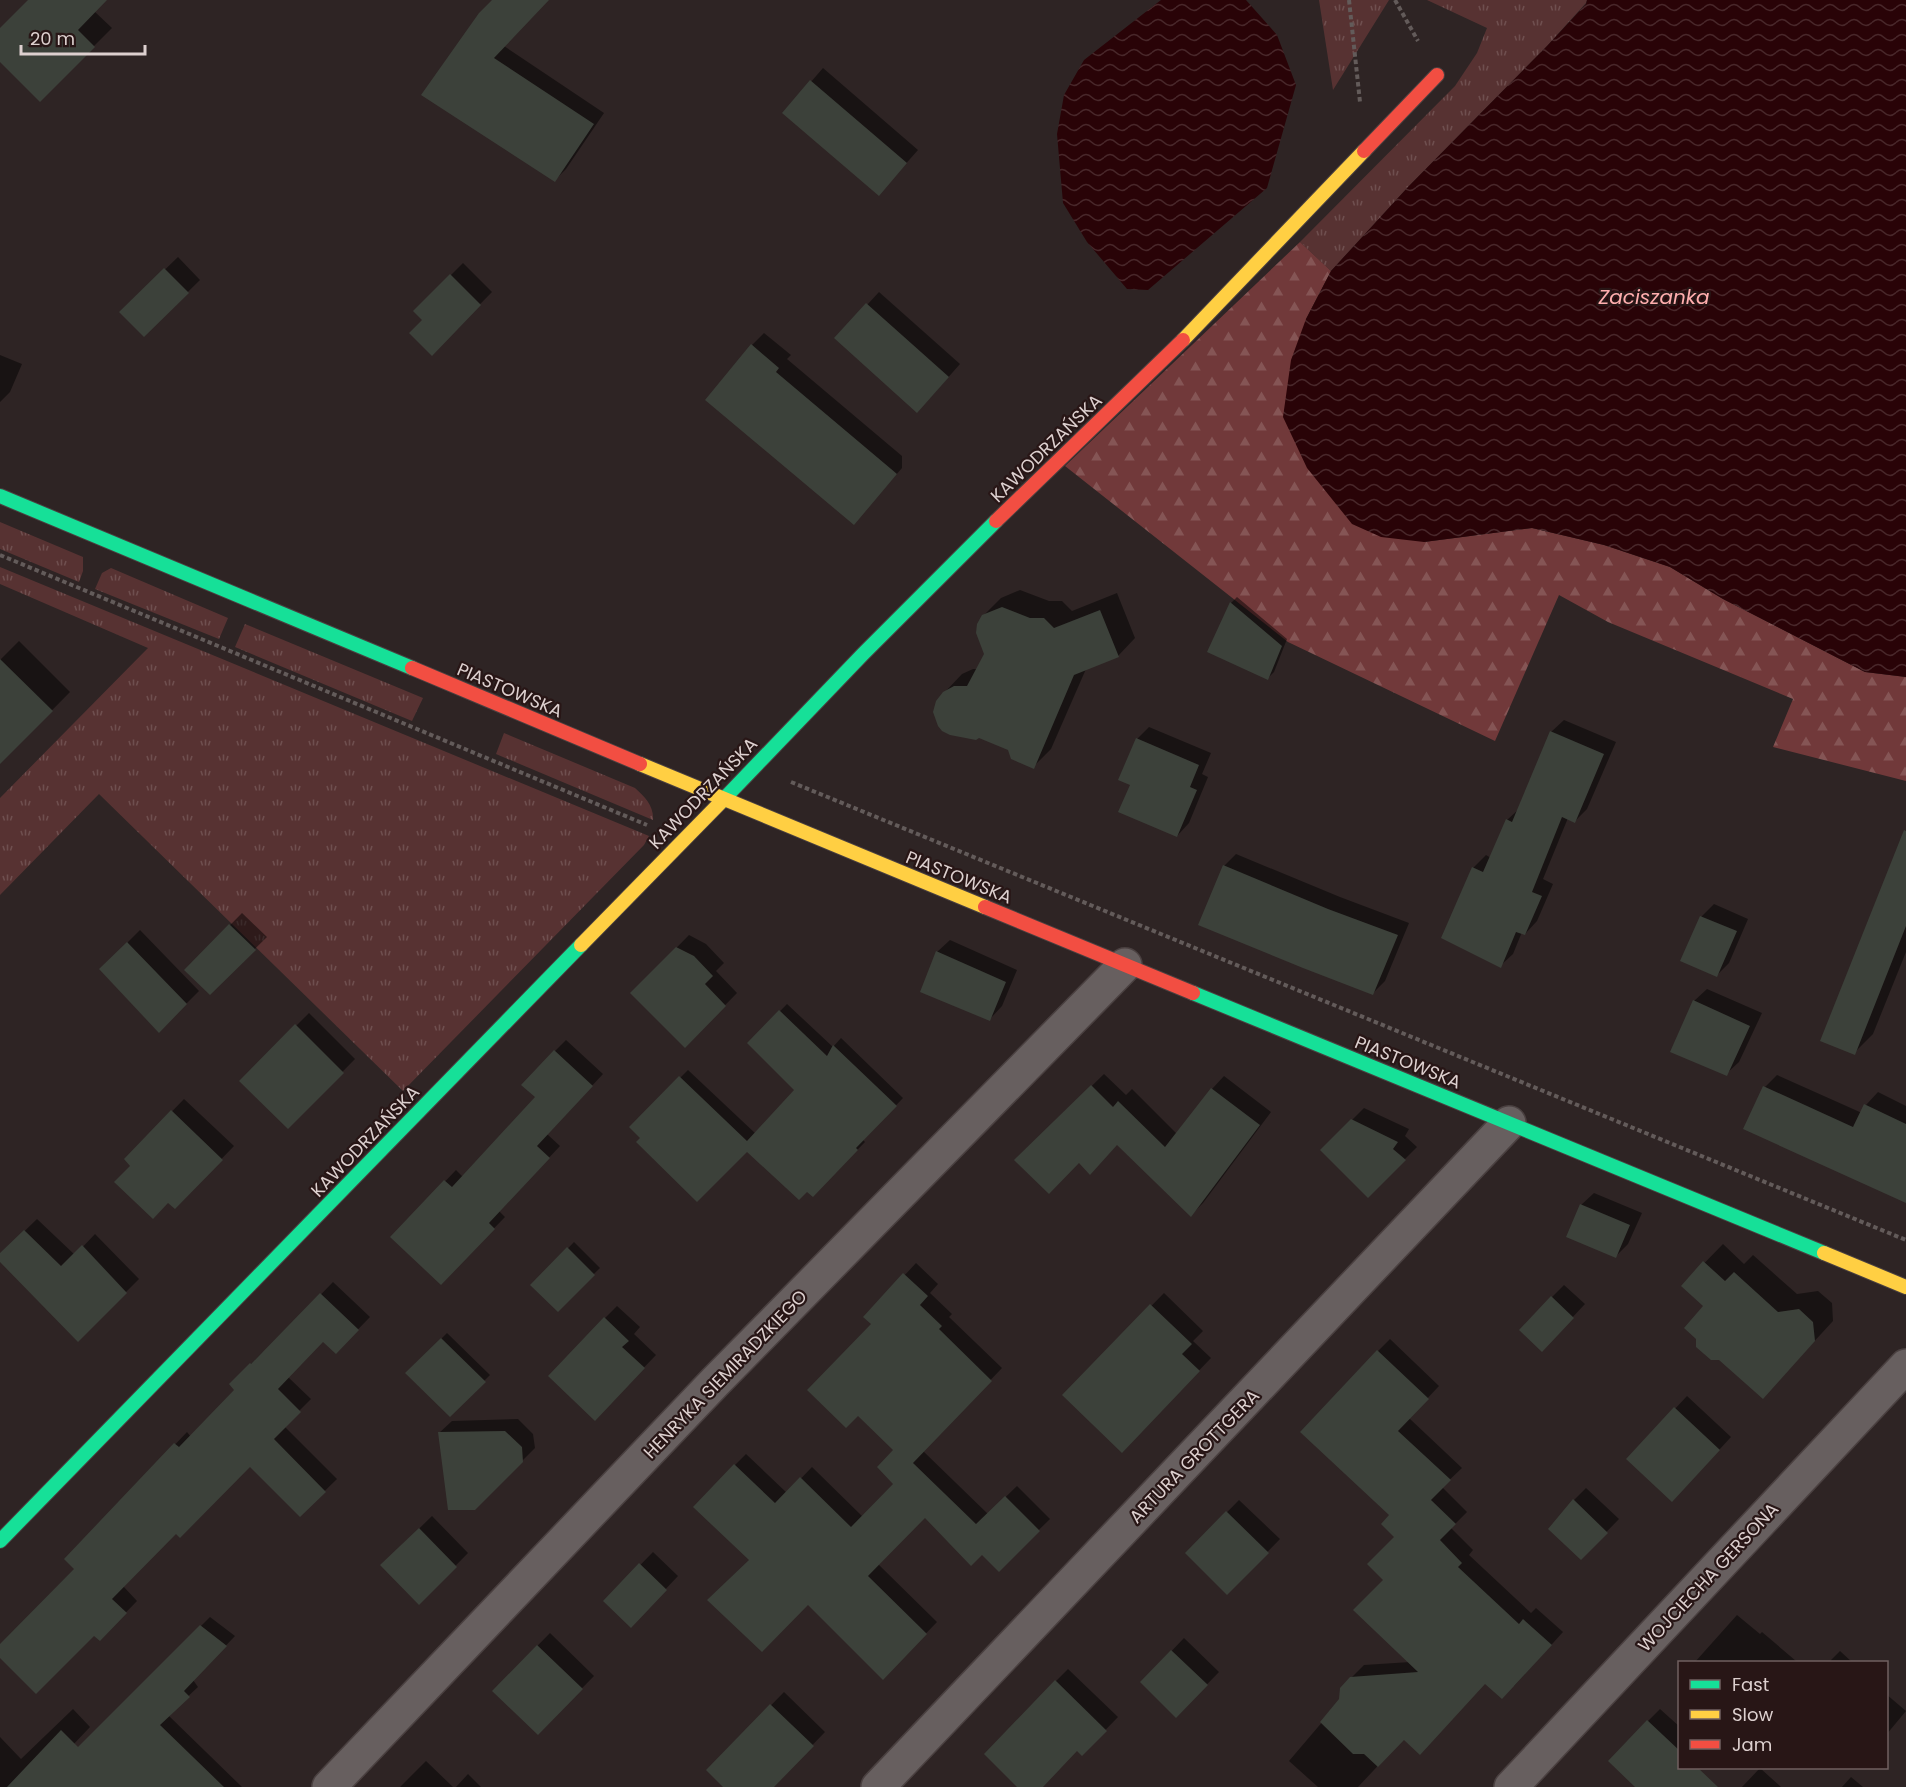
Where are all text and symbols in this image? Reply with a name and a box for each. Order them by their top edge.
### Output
scale bar [21,18,146,56]
text: 20 m [30,26,75,51]
water label: Zaciszanka [1597,283,1710,311]
street label: KAWODRZAŃSKA [985,388,1107,508]
street label: PIASTOWSKA [453,657,567,723]
street label: KAWODRZAŃSKA [643,732,763,854]
street label: PIASTOWSKA [902,844,1016,910]
street label: PIASTOWSKA [1351,1029,1465,1095]
street label: KAWODRZAŃSKA [305,1080,425,1202]
street label: HENRYKA SIEMIRADZKIEGO [638,1284,812,1464]
street label: ARTURA GROTTGERA [1123,1383,1265,1529]
street label: WOJCIECHA GERSONA [1632,1497,1784,1657]
legend [1678,1661,1888,1769]
text: Fast [1732,1672,1769,1697]
text: Slow [1732,1702,1774,1727]
text: Jam [1732,1732,1772,1757]

